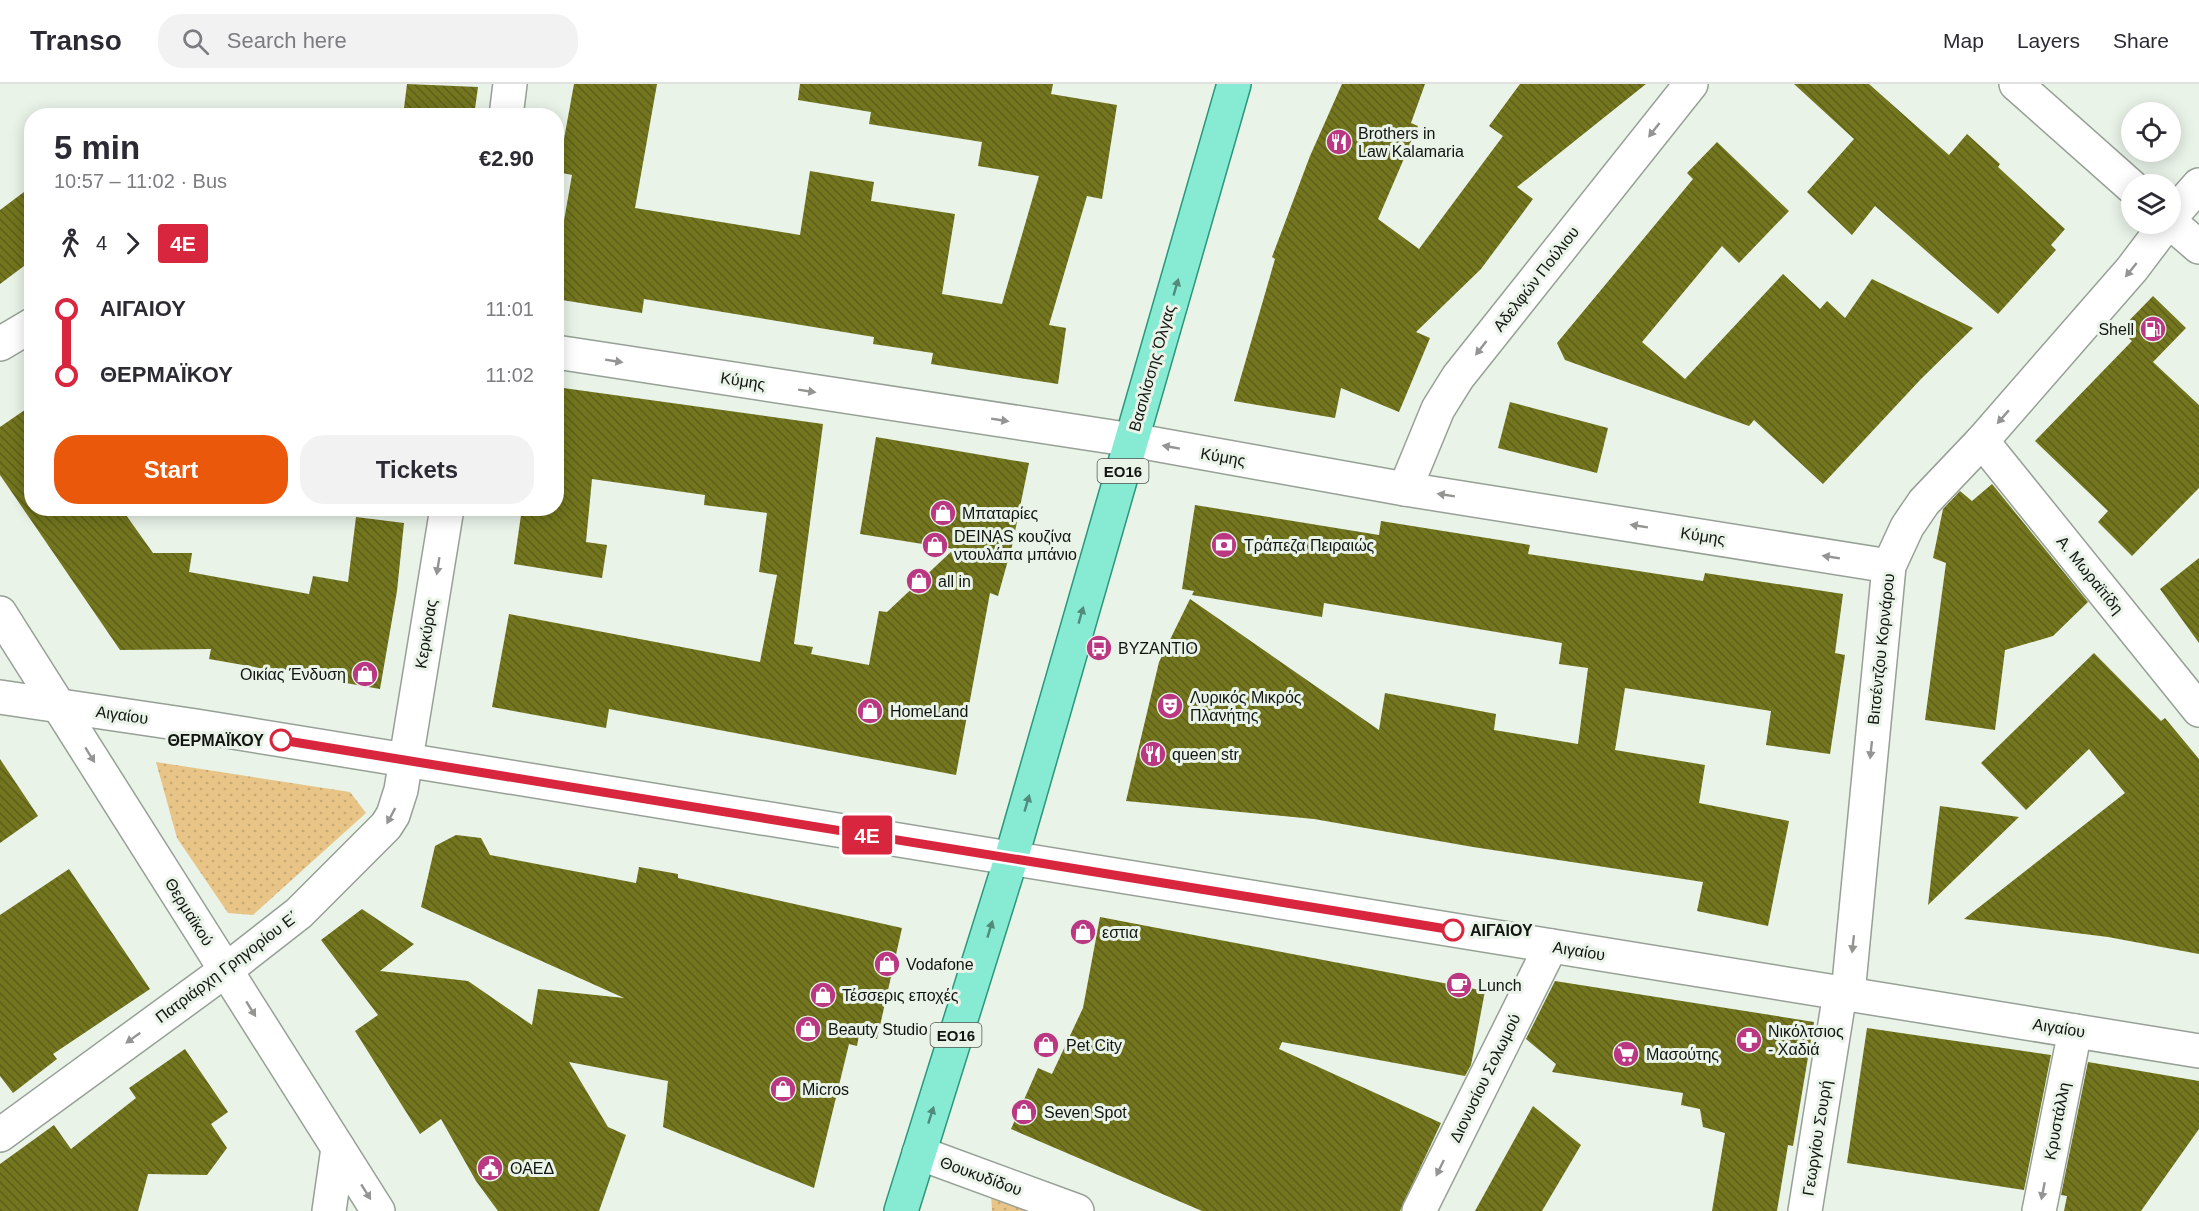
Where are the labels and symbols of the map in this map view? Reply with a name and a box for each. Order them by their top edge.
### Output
one-way arrow [1648,122,1661,138]
place label: Brothers in Law Kalamaria [1358,125,1464,160]
restaurant icon: Brothers in Law Kalamaria [1324,127,1354,157]
street label: Αδελφών Πούλιου [1490,223,1582,335]
one-way arrow [2125,262,2138,277]
one-way arrow [1172,278,1181,296]
street label: Βασιλίσσης Όλγας [1126,302,1178,433]
fuel station icon: Shell [2138,314,2168,344]
place label: Shell [2098,321,2134,338]
one-way arrow [1476,341,1488,356]
one-way arrow [605,357,624,366]
street label: Κύμης [719,369,767,393]
one-way arrow [798,386,817,395]
one-way arrow [1996,409,2009,425]
one-way arrow [990,416,1009,425]
one-way arrow [1162,443,1181,452]
street label: Κύμης [1199,445,1247,469]
road number: ΕΟ16 [1098,459,1148,483]
one-way arrow [1437,491,1456,500]
shop icon: Μπαταρίες [928,498,958,528]
place label: Μπαταρίες [962,505,1039,522]
one-way arrow [1629,521,1648,530]
street label: Κύμης [1679,524,1727,548]
place label: DEINAS κουζίνα ντουλάπα μπάνιο [954,528,1077,563]
shop icon: DEINAS κουζίνα ντουλάπα μπάνιο [920,530,950,560]
bank icon: Τράπεζα Πειραιώς [1209,530,1239,560]
street label: Α. Μωραϊτίδη [2054,533,2126,617]
place label: Τράπεζα Πειραιώς [1244,537,1375,555]
one-way arrow [1822,552,1841,561]
one-way arrow [433,557,442,576]
shop icon: all in [904,566,934,596]
place label: all in [938,573,971,590]
street label: Βιτσέντζου Κορνάρου [1865,573,1898,726]
street label: Κερκύρας [412,598,440,670]
one-way arrow [1077,606,1086,624]
bus stop icon: ΒΥΖΑΝΤΙΟ [1084,633,1114,663]
place label: ΒΥΖΑΝΤΙΟ [1118,640,1198,657]
shop icon: Οικίας Ένδυση [350,659,380,689]
place label: Οικίας Ένδυση [240,666,346,683]
place label: Λυρικός Μικρός Πλανήτης [1190,689,1302,724]
theatre icon: Λυρικός Μικρός Πλανήτης [1155,691,1185,721]
shop icon: HomeLand [855,696,885,726]
street label: Αιγαίου [95,703,149,727]
place label: HomeLand [890,703,968,720]
marker: ΘΕΡΜΑΪΚΟΥ [270,729,292,751]
place label: ΘΕΡΜΑΪΚΟΥ [167,732,264,749]
restaurant icon: queen str [1138,739,1168,769]
one-way arrow [1866,740,1876,759]
place label: queen str [1172,746,1239,763]
one-way arrow [85,747,96,763]
one-way arrow [1023,794,1032,812]
one-way arrow [386,808,396,825]
line badge: 4Ε [840,816,894,855]
street label: Θερμαϊκού [162,875,216,949]
street label: Πατριάρχη Γρηγορίου Ε΄ [152,908,302,1026]
shop icon: εστια [1068,917,1098,947]
marker: ΑΙΓΑΙΟΥ [1442,919,1464,941]
one-way arrow [986,920,995,938]
place label: ΑΙΓΑΙΟΥ [1470,922,1533,939]
place label: εστια [1102,924,1138,941]
one-way arrow [1848,934,1858,953]
street label: Αιγαίου [1552,938,1606,964]
shop icon: Vodafone [872,949,902,979]
place label: Vodafone [906,956,974,973]
cafe icon: Lunch [1444,970,1474,1000]
place label: Lunch [1478,977,1522,994]
shop icon: Τέσσερις εποχές [808,980,838,1010]
place label: Τέσσερις εποχές [842,987,959,1004]
one-way arrow [245,1001,256,1017]
street label: Διονυσίου Σολωμού [1446,1011,1524,1145]
shop icon: Beauty Studio [793,1014,823,1044]
street label: Αιγαίου [2032,1015,2086,1041]
place label: Beauty Studio [828,1021,928,1038]
road number: ΕΟ16 [930,1023,982,1047]
place label: Νικόλτσιος - Χαδιά [1768,1023,1844,1058]
pharmacy icon: Νικόλτσιος - Χαδιά [1734,1025,1764,1055]
shop icon: Pet City [1031,1030,1061,1060]
one-way arrow [126,1032,142,1044]
place label: Pet City [1066,1037,1122,1054]
supermarket icon: Μασούτης [1611,1039,1641,1069]
place label: Μασούτης [1646,1046,1719,1063]
shop icon: Micros [768,1074,798,1104]
street label: Γεωργίου Σουρή [1799,1079,1835,1197]
place label: Micros [802,1081,849,1098]
street label: Κρυστάλλη [2041,1081,2073,1161]
shop icon: Seven Spot [1009,1097,1039,1127]
place label: Seven Spot [1044,1104,1127,1121]
one-way arrow [927,1106,936,1124]
public building icon: ΟΑΕΔ [475,1153,505,1183]
street label: Θουκυδίδου [938,1153,1024,1199]
one-way arrow [1436,1159,1445,1176]
place label: ΟΑΕΔ [510,1160,555,1177]
one-way arrow [2038,1182,2047,1201]
one-way arrow [360,1184,371,1200]

